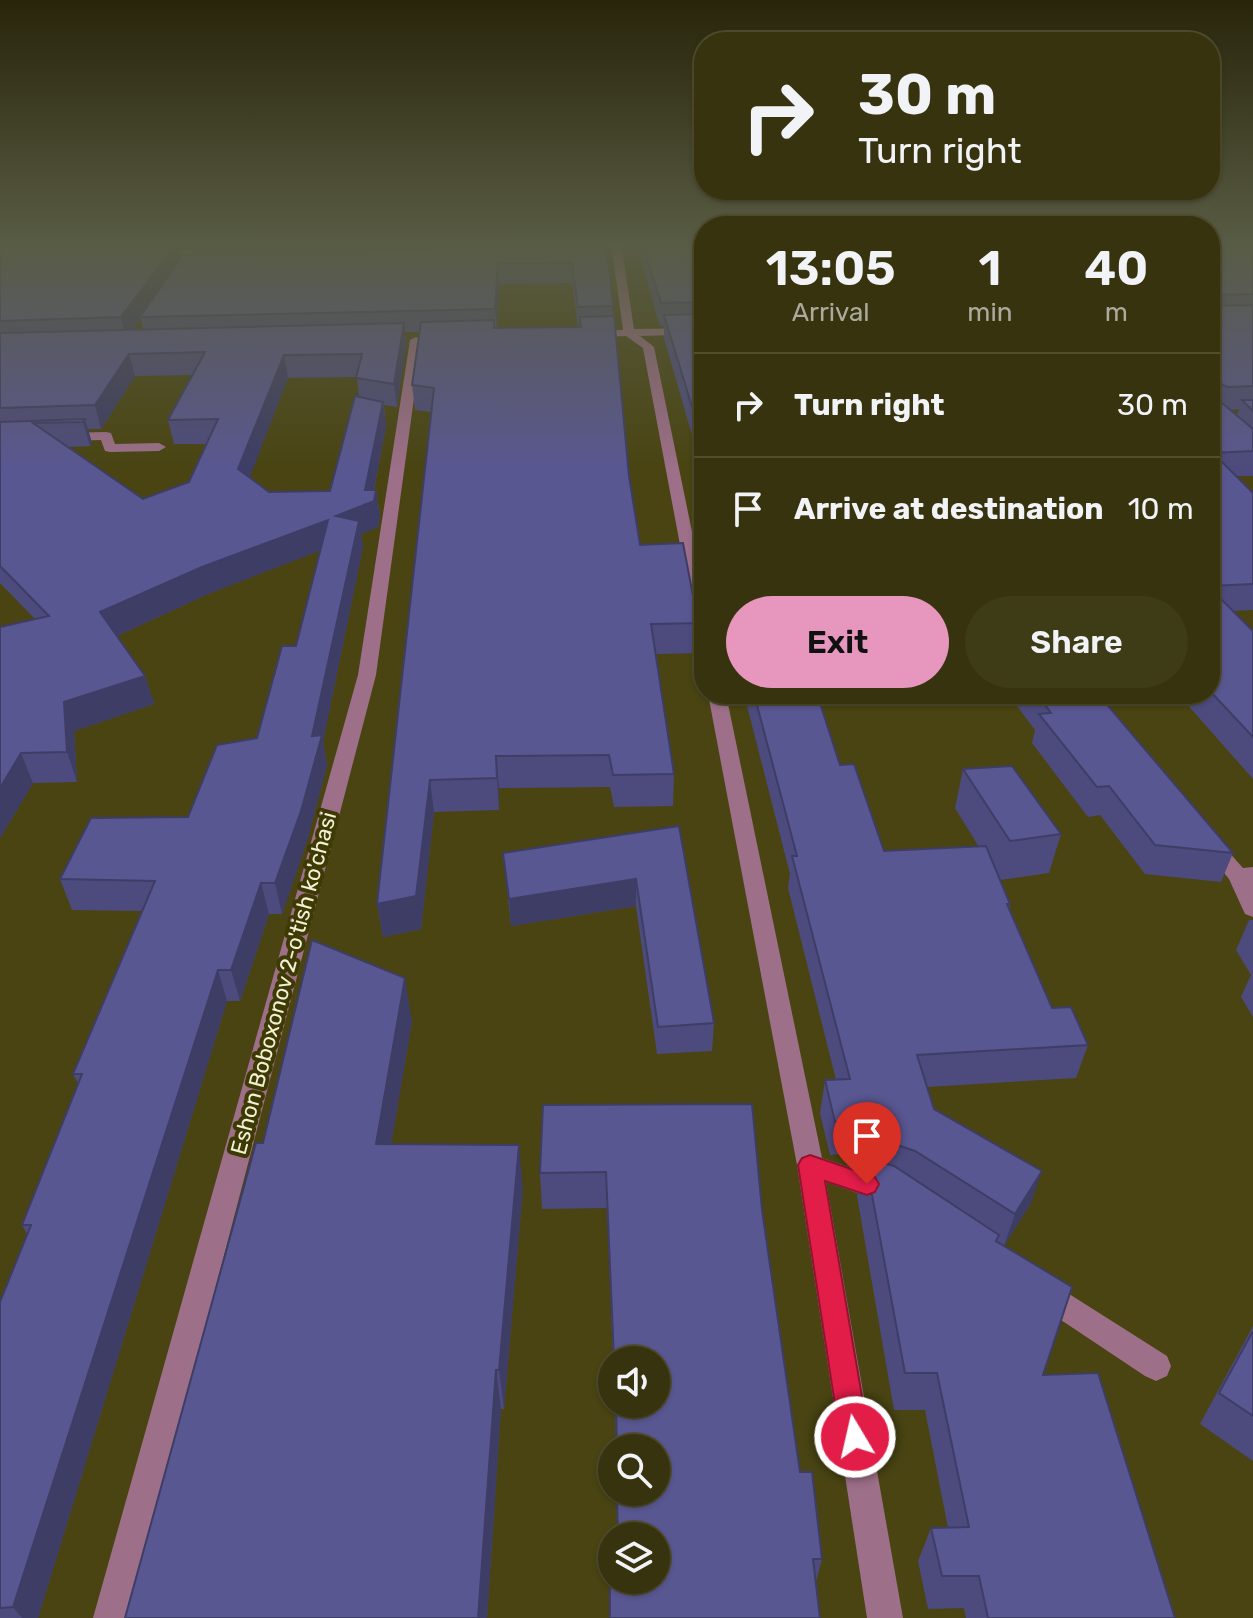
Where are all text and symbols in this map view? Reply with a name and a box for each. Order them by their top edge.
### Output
text: 30 m [858,62,996,128]
icon: right [726,64,830,168]
text: Turn right [858,129,1022,172]
text: 13:05 [766,240,896,297]
text: 1 [978,240,1001,297]
text: 40 [1084,240,1148,297]
text: Arrival [792,297,870,328]
text: min [967,297,1012,328]
text: m [1105,297,1128,328]
icon: right [726,383,770,427]
text: Turn right [794,387,945,423]
text: 30 m [1117,387,1188,423]
icon: arrive [726,487,770,531]
text: Arrive at destination [794,491,1104,527]
text: 10 m [1128,491,1194,527]
button: Exit [726,596,949,688]
button: Share [965,596,1188,688]
street label: Eshon Boboxonov 2-o'tish ko'chasi [225,809,342,1157]
pin [833,1102,901,1184]
icon: arrive [845,1114,889,1158]
map controls [598,1346,670,1594]
button: sound [598,1346,670,1418]
position arrow [813,1395,897,1479]
button: search [598,1434,670,1506]
button: layers [598,1522,670,1594]

